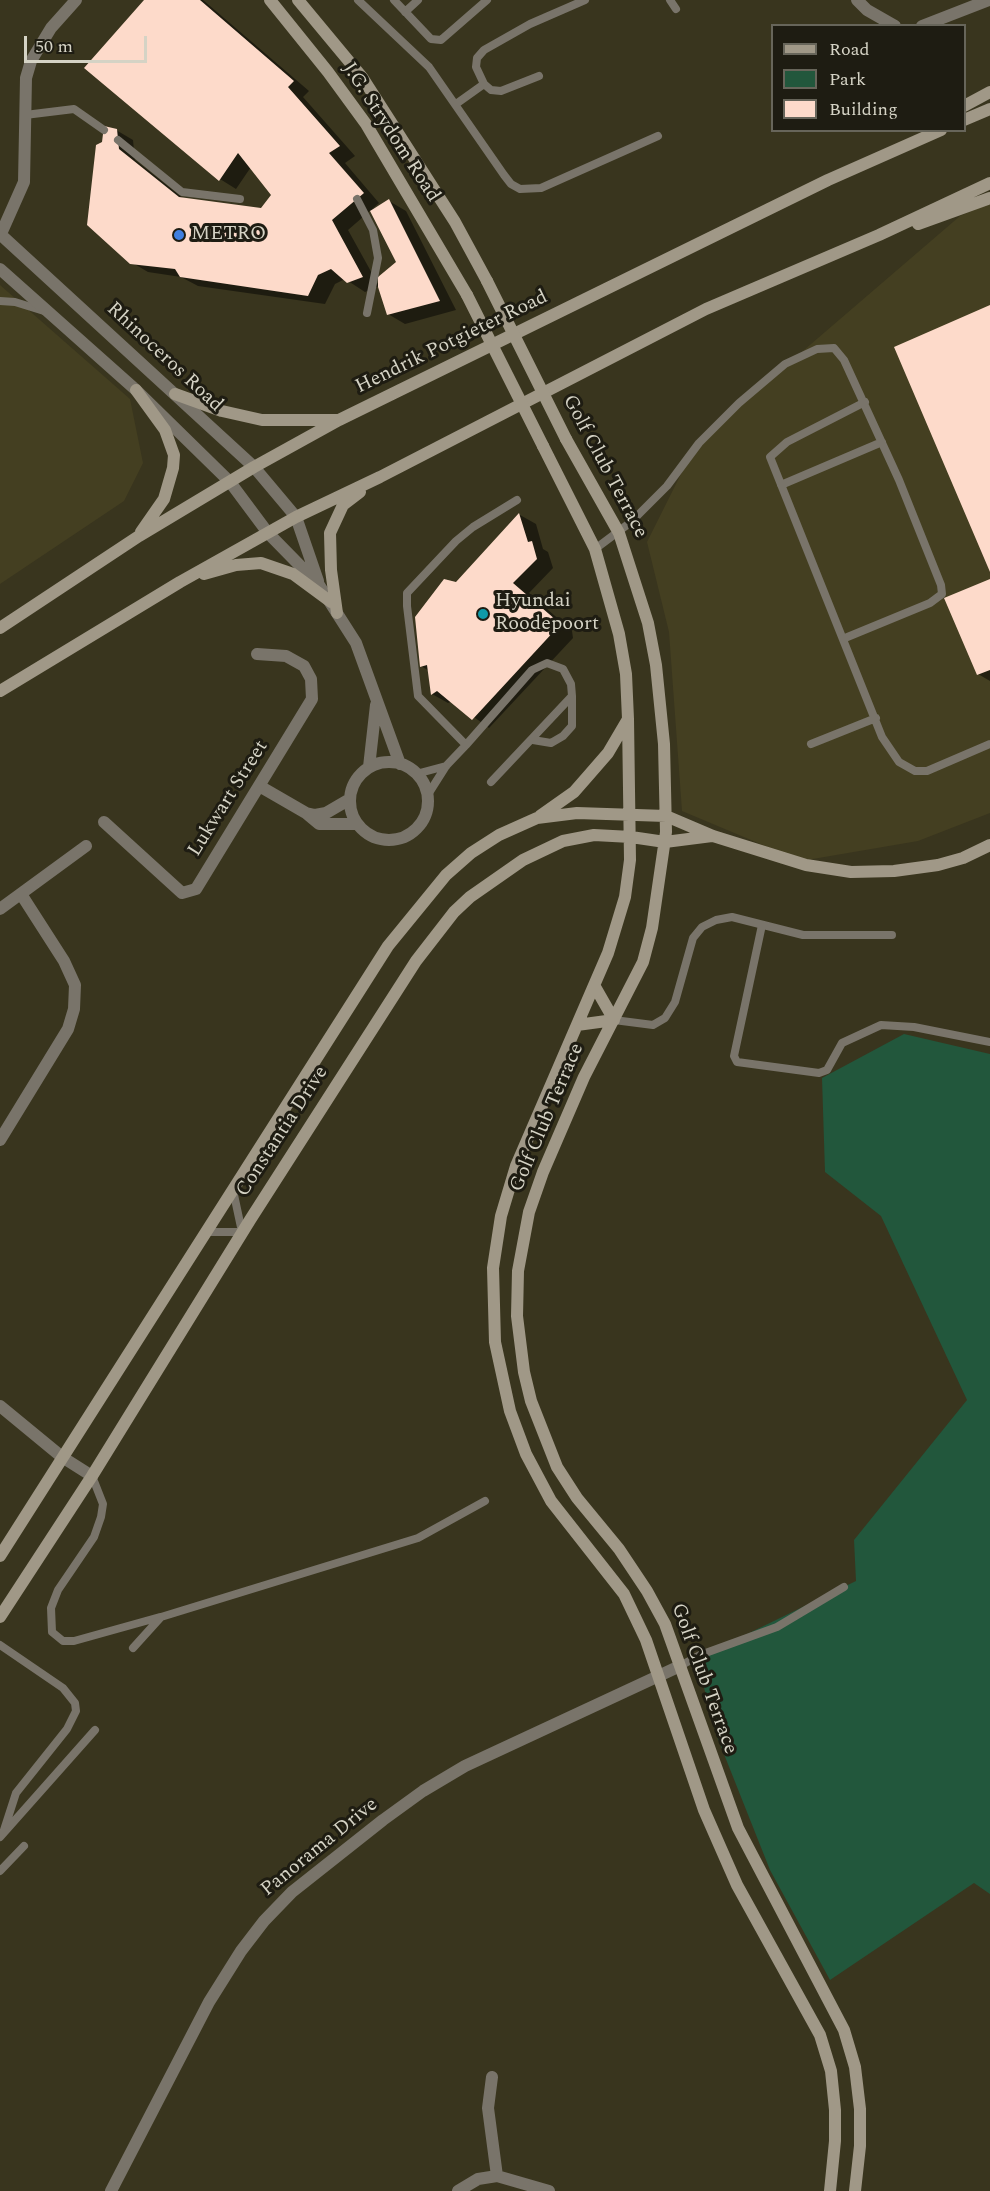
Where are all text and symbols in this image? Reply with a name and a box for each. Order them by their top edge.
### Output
scale bar [27,24,150,62]
legend [771,24,966,132]
text: 50 m [35,33,73,60]
text: Road [829,36,870,63]
street label: J.G. Strydom Road [336,59,444,207]
text: Park [829,66,866,93]
text: Building [829,96,898,123]
place label: METRO [191,223,266,247]
marker: METRO [172,228,186,242]
street label: Hendrik Potgieter Road [352,286,552,400]
street label: Rhinoceros Road [101,298,227,418]
street label: Golf Club Terrace [556,391,652,543]
place label: Hyundai Roodepoort [495,590,599,637]
marker: Hyundai Roodepoort [476,607,490,621]
street label: Lukwart Street [184,737,274,861]
street label: Golf Club Terrace [506,1040,590,1196]
street label: Constantia Drive [232,1062,334,1202]
street label: Golf Club Terrace [665,1600,741,1758]
street label: Panorama Drive [257,1794,383,1902]

